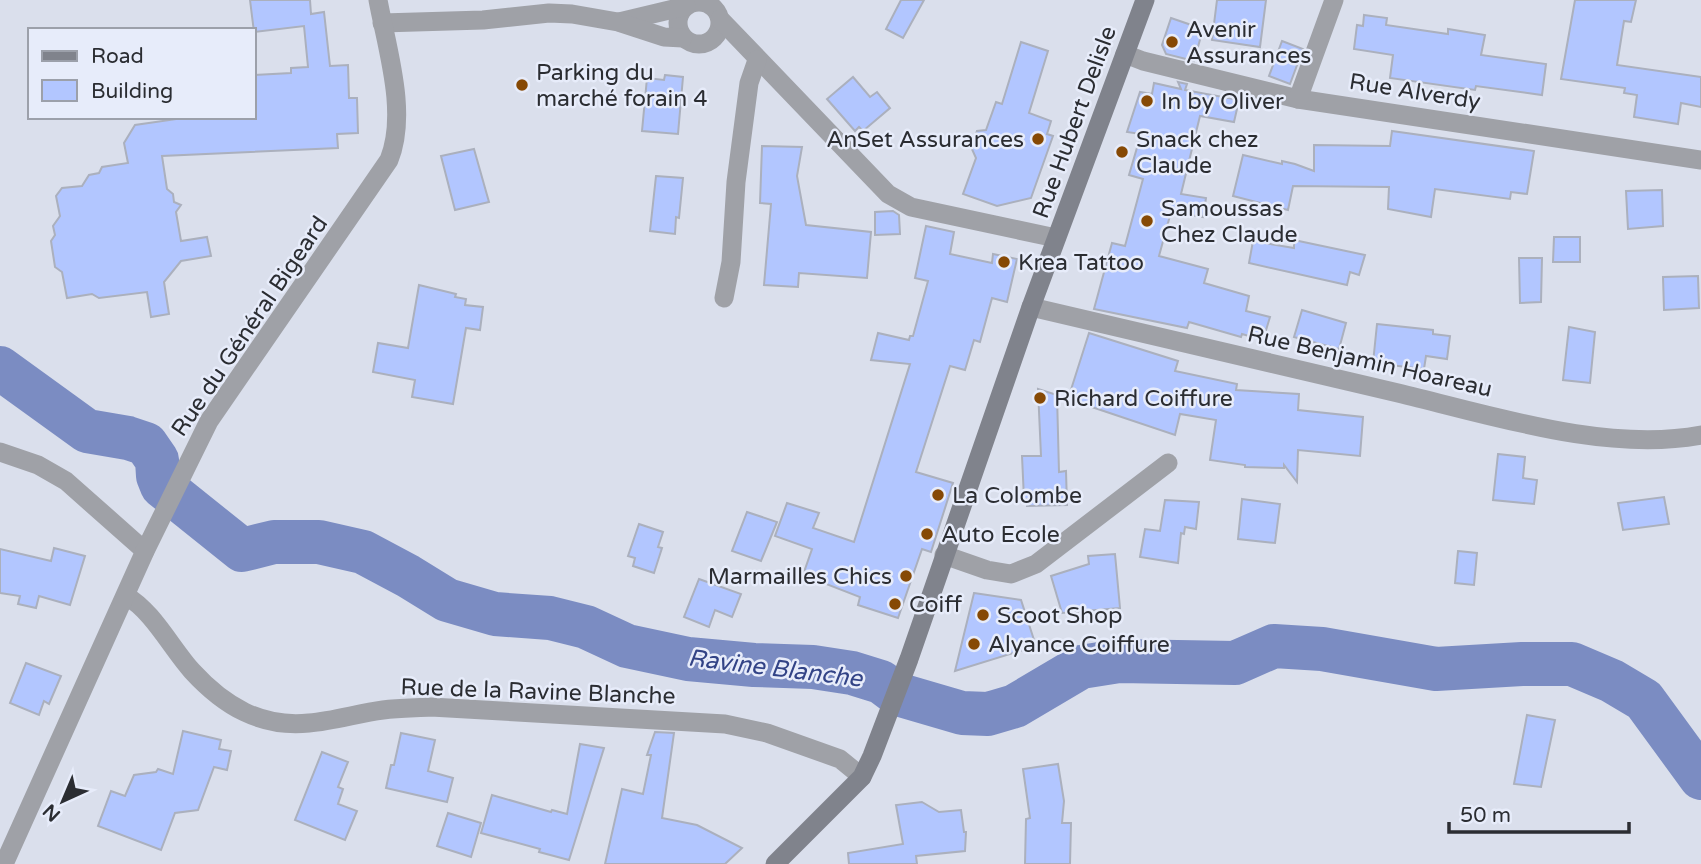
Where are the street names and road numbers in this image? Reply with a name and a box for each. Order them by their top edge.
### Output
street label: Rue Hubert Delisle [1027,22,1123,222]
street label: Rue Alverdy [1347,68,1482,116]
street label: Rue du Général Bigeard [166,211,334,442]
street label: Rue Benjamin Hoareau [1245,320,1495,404]
street label: Rue de la Ravine Blanche [400,673,676,711]

